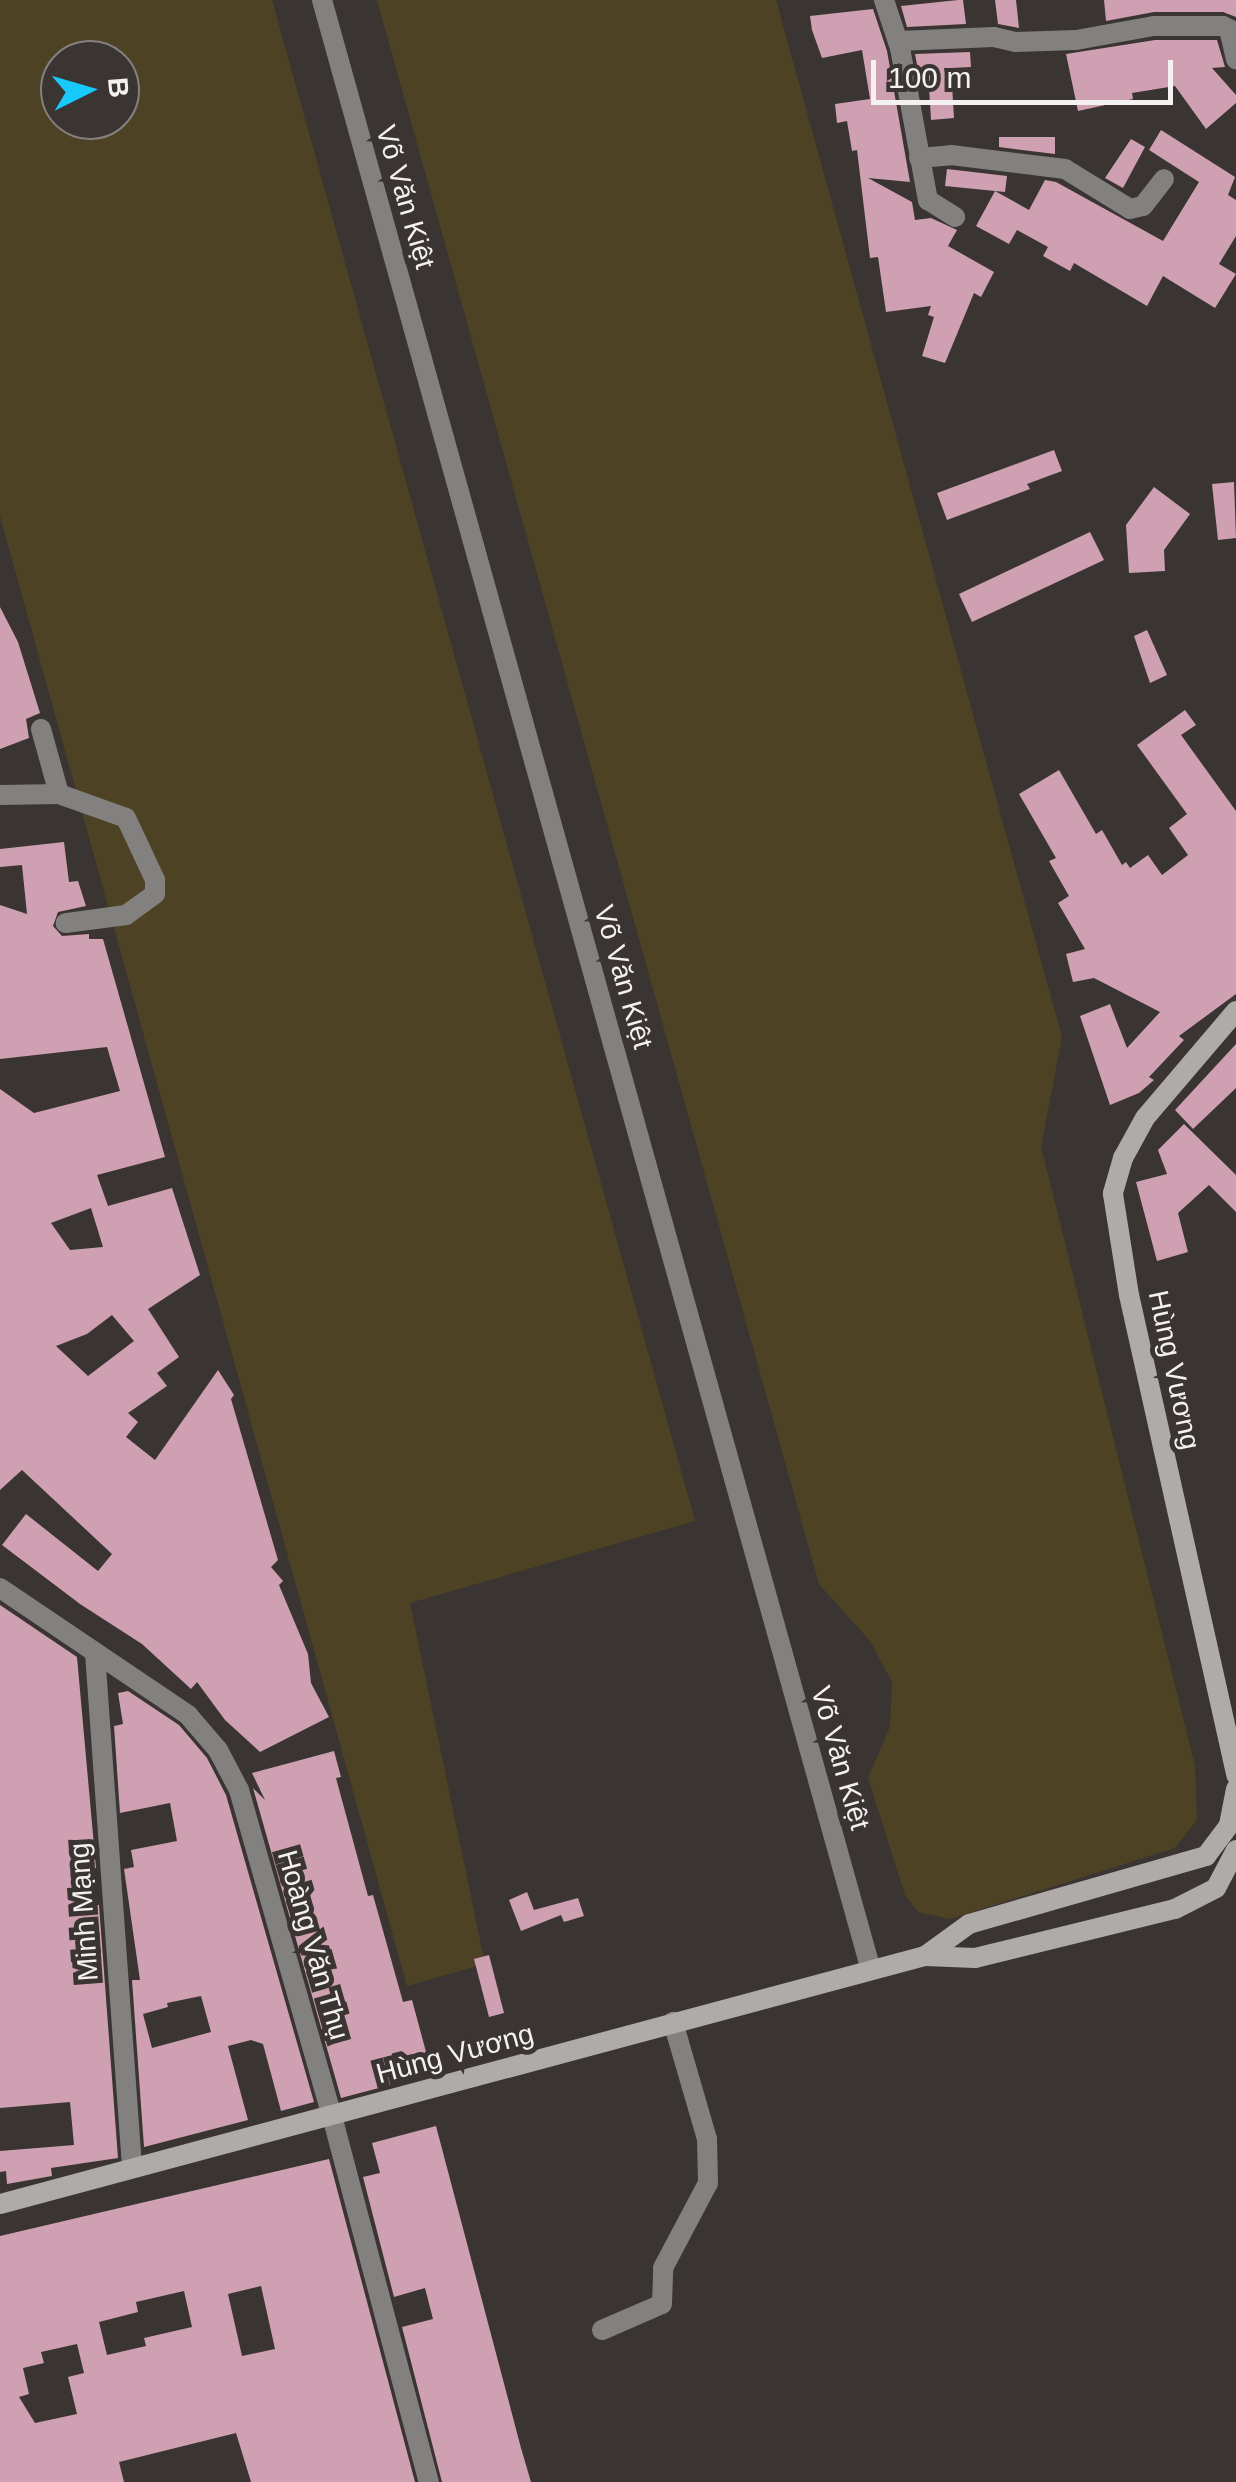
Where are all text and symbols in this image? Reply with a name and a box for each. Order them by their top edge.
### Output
north arrow [40,40,140,140]
scale bar [876,40,1178,102]
text: 100 m [888,61,971,94]
text: B [102,76,135,99]
street label: Võ Văn Kiệt [368,121,442,273]
street label: Võ Văn Kiệt [586,901,660,1053]
street label: Hùng Vương [1141,1287,1207,1453]
street label: Võ Văn Kiệt [803,1682,877,1834]
street label: Minh Mạng [62,1842,106,1982]
street label: Hoàng Văn Thụ [270,1846,356,2044]
street label: Hùng Vương [373,2017,537,2091]

